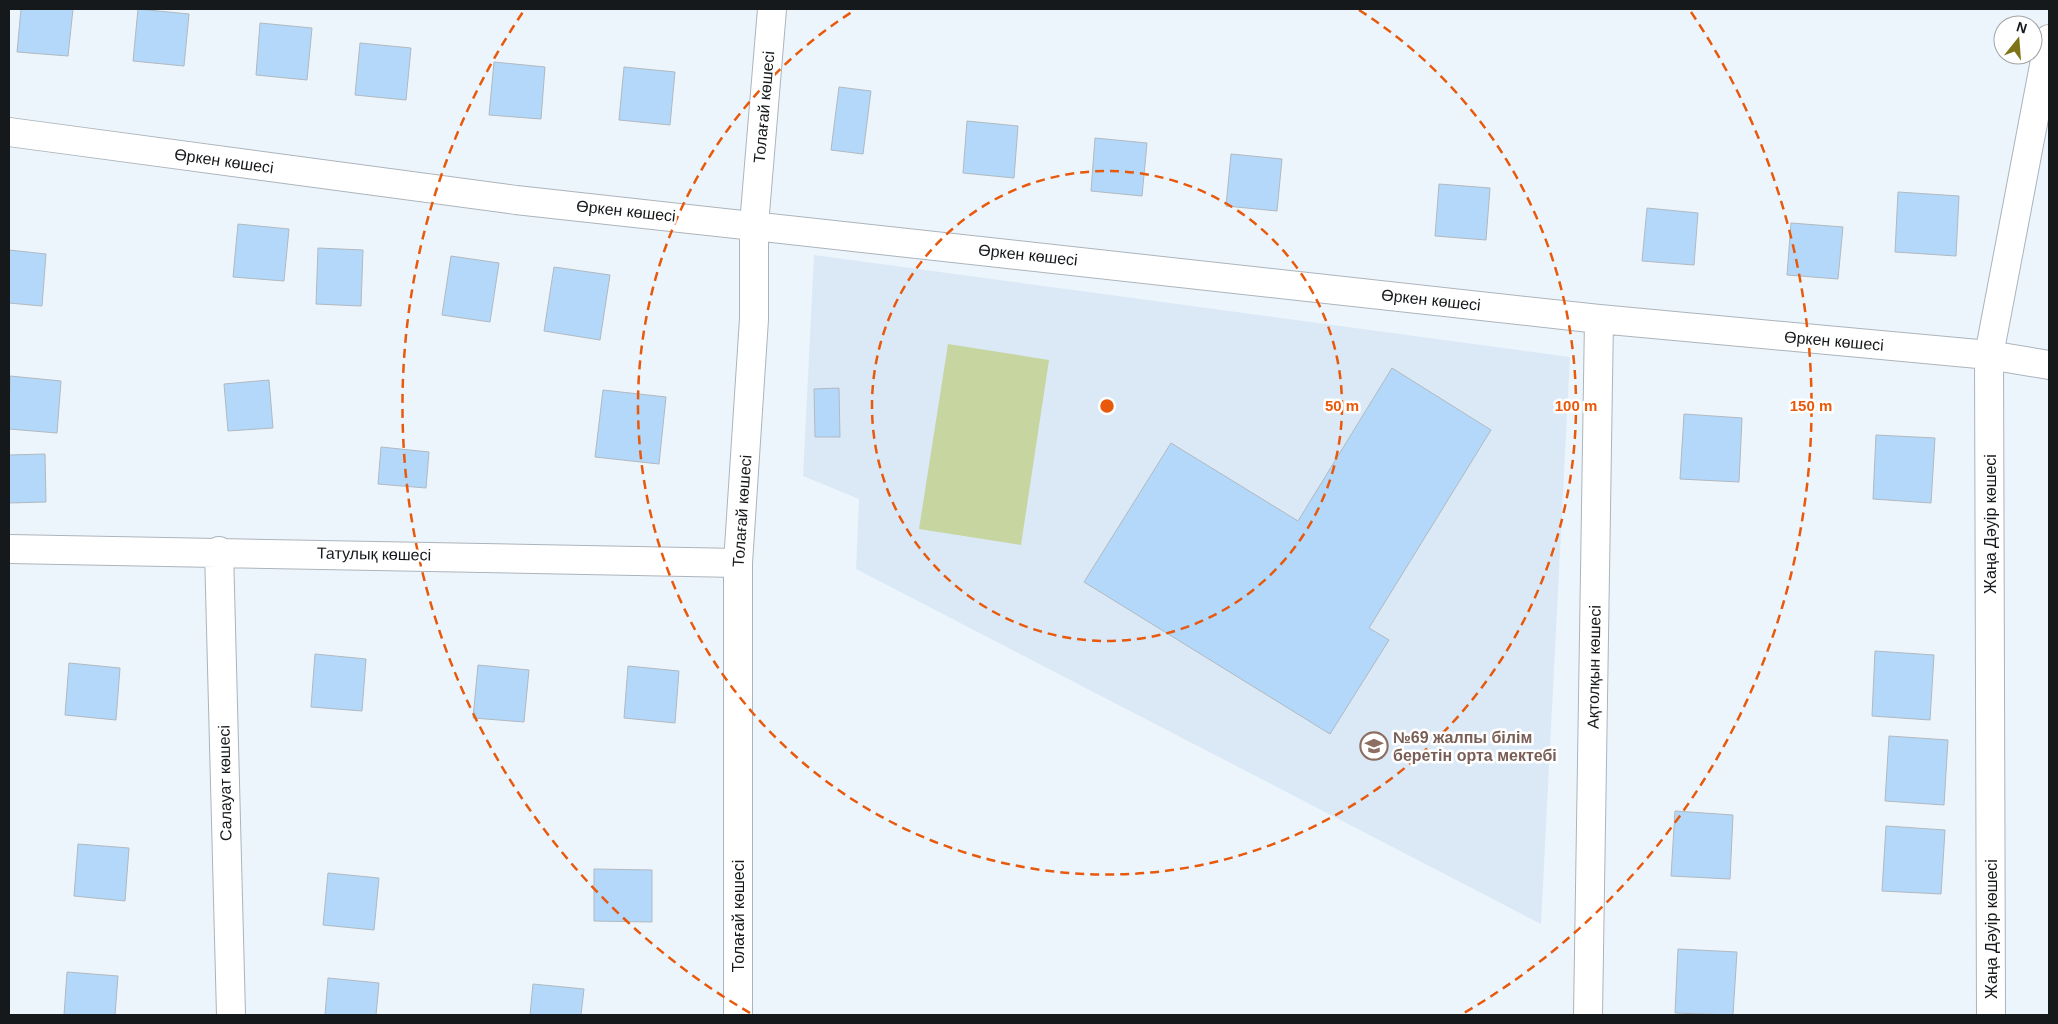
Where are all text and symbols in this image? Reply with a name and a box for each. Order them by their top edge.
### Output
north arrow [1993,15,2043,65]
text: N [2015,18,2029,37]
street label: Толағай көшесі [751,50,777,164]
street label: Өркен көшесі [173,146,275,176]
street label: Өркен көшесі [575,197,677,225]
street label: Өркен көшесі [977,241,1079,269]
street label: Өркен көшесі [1380,286,1482,314]
street label: Өркен көшесі [1784,328,1884,354]
centre of rings [1098,397,1116,415]
text: 50 m [1325,397,1359,414]
text: 100 m [1555,397,1597,414]
text: 150 m [1790,397,1832,414]
street label: Толағай көшесі [730,454,754,568]
street label: Жаңа Дәуір көшесі [1982,454,1999,594]
street label: Татулық көшесі [317,545,431,563]
street label: Ақтолқын көшесі [1584,605,1604,729]
street label: Салауат көшесі [215,725,235,841]
place label: №69 жалпы білім беретін орта мектебі [1393,729,1557,764]
school or university icon: №69 жалпы білім беретін орта мектебі [1359,731,1389,761]
street label: Жаңа Дәуір көшесі [1983,859,2000,999]
street label: Толағай көшесі [730,860,747,972]

